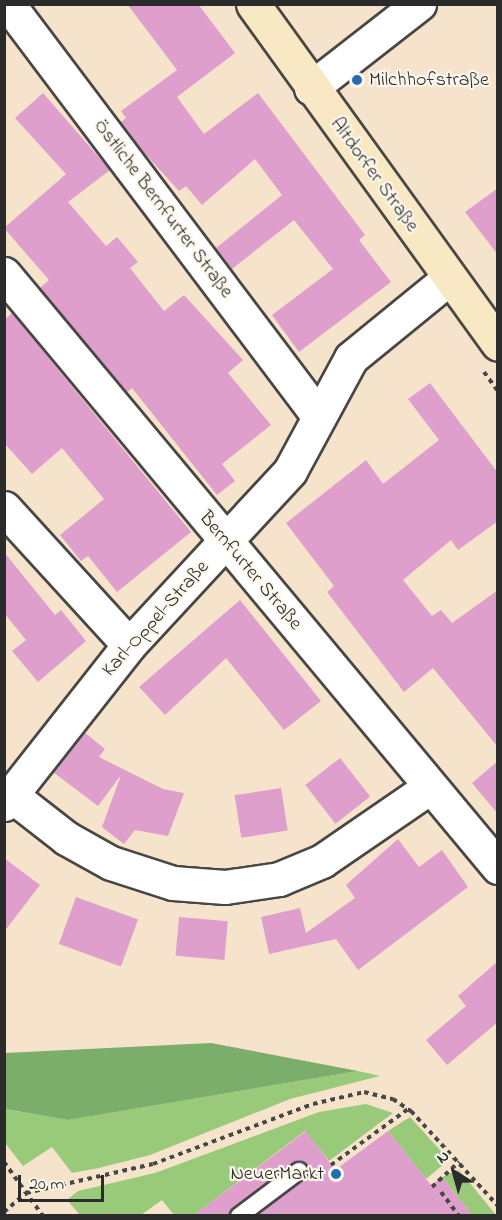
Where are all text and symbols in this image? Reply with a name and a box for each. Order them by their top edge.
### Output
place label: Milchhofstraße [369,68,489,92]
marker: Milchhofstraße [350,73,364,87]
street label: Altdorfer Straße [324,113,424,237]
street label: Östliche Bernfurter Straße [88,115,238,303]
street label: Bernfurter Straße [193,507,307,635]
street label: Karl-Oppel-Straße [97,556,215,682]
north arrow [424,1142,484,1202]
text: N [432,1145,455,1170]
place label: NeuerMarkt [230,1162,324,1186]
scale bar [21,1163,106,1201]
marker: NeuerMarkt [329,1167,343,1181]
text: 20 m [29,1172,64,1198]

